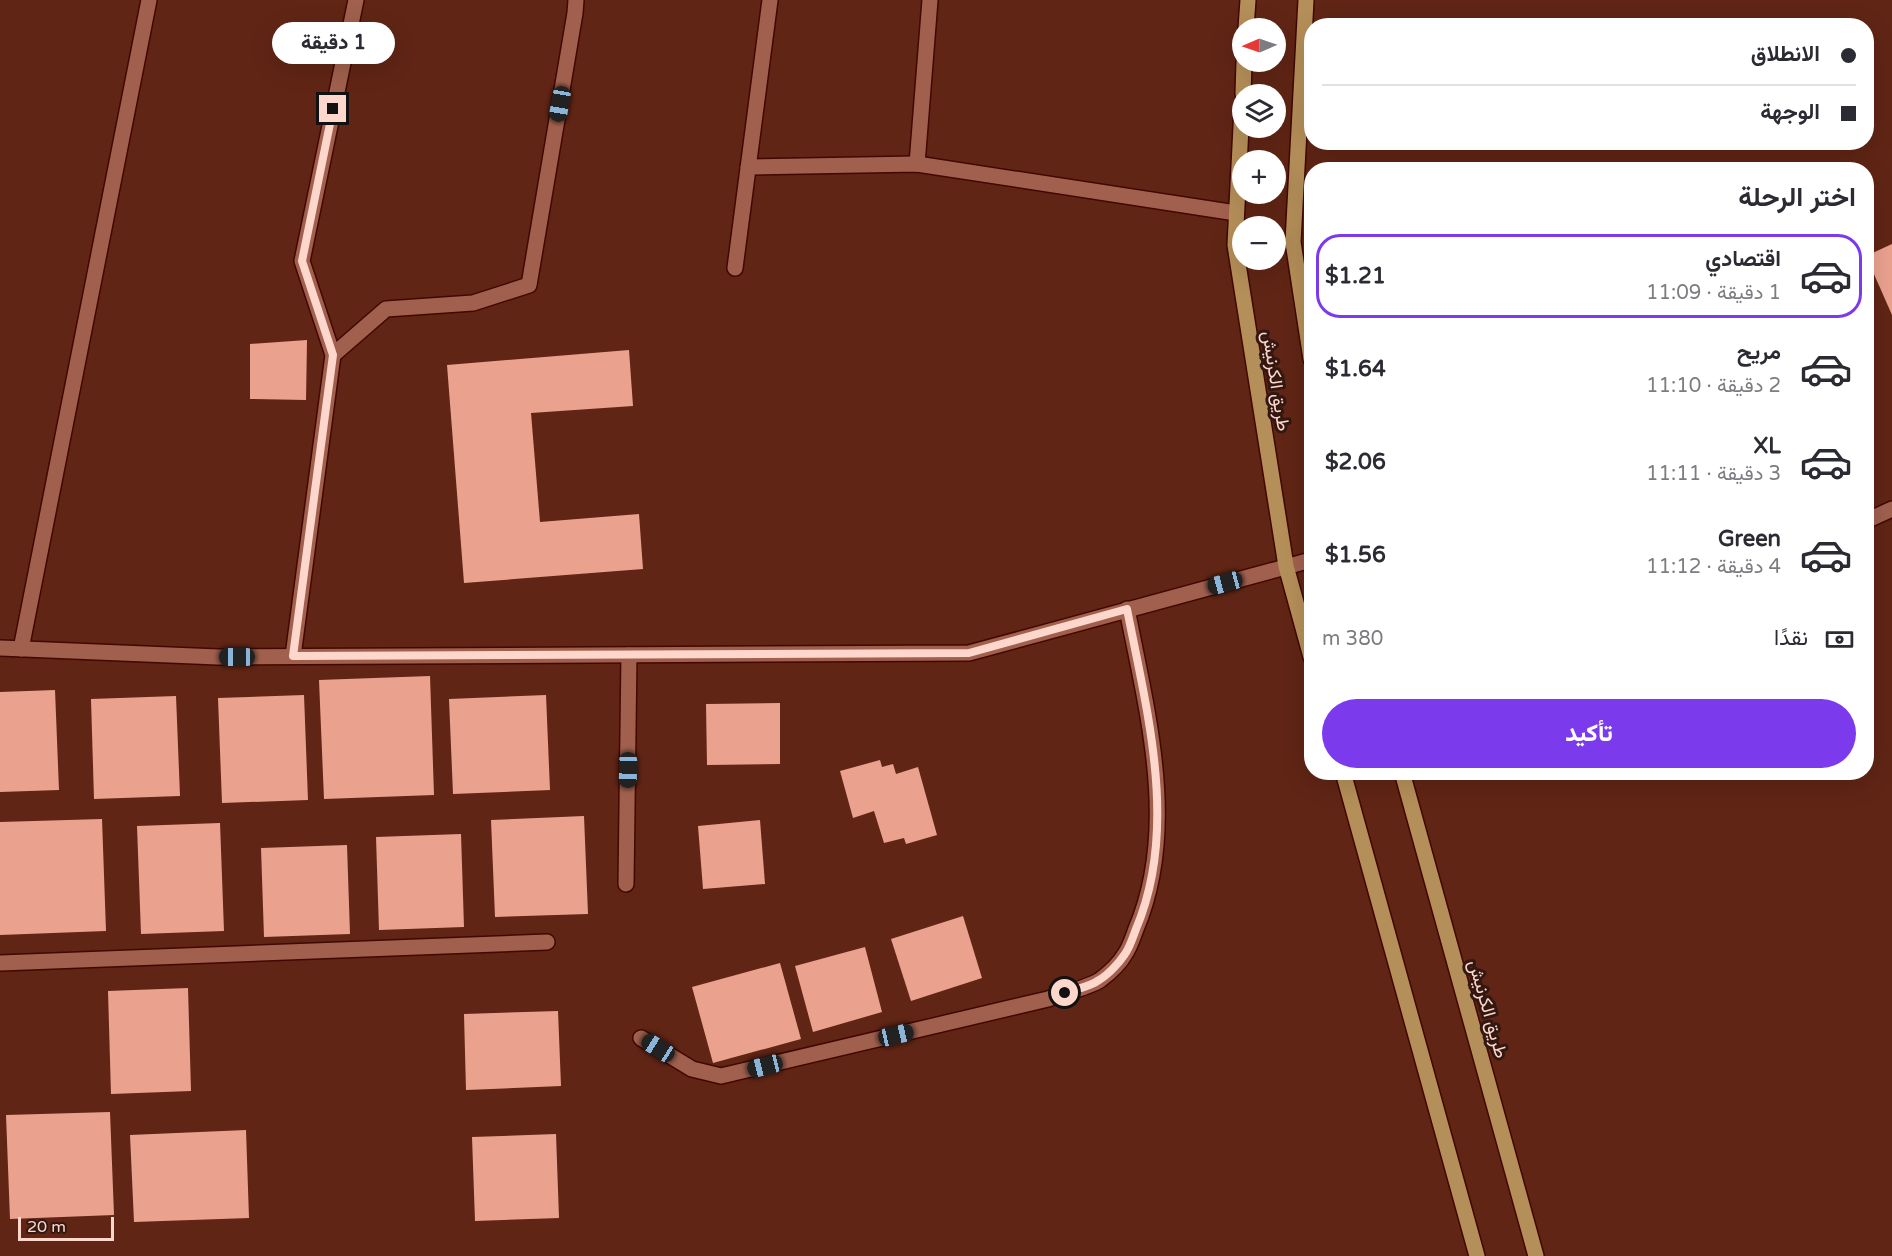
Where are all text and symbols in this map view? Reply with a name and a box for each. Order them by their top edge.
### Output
north arrow [1232,18,1286,72]
map controls [1232,18,1286,270]
callout: 1 دقيقة [272,22,394,64]
text: 1 دقيقة [301,31,366,55]
text: الانطلاق [1751,41,1820,67]
button: layers [1232,84,1286,138]
car [548,85,572,123]
route end [319,95,346,122]
text: الوجهة [1760,99,1820,125]
button: + [1232,150,1286,204]
text: اختر الرحلة [1738,181,1856,214]
button: − [1232,216,1286,270]
text: اقتصادي [1705,246,1781,272]
icon: car [1799,249,1853,303]
text: $1.21 [1325,263,1386,289]
text: 1 دقيقة · 11:09 [1646,281,1781,305]
street label: طريق الكرنيش [1257,329,1295,433]
text: مريح [1737,339,1781,365]
icon: car [1799,342,1853,396]
text: $1.64 [1325,356,1386,382]
text: 2 دقيقة · 11:10 [1646,374,1781,398]
text: XL [1754,433,1781,459]
icon: car [1799,435,1853,489]
text: $2.06 [1325,449,1386,475]
text: 3 دقيقة · 11:11 [1646,462,1781,486]
text: Green [1718,526,1781,552]
icon: car [1799,528,1853,582]
text: $1.56 [1325,542,1386,568]
text: 4 دقيقة · 11:12 [1646,555,1781,579]
car [1205,570,1245,596]
icon: cash [1823,623,1856,656]
text: نقدًا [1774,625,1808,651]
text: 380 m [1322,627,1383,651]
car [219,648,255,666]
button: تأكيد [1322,699,1856,768]
car [619,752,637,788]
street label: طريق الكرنيش [1463,957,1513,1061]
route start [1051,979,1078,1006]
car [876,1022,916,1048]
car [638,1031,678,1065]
car [745,1053,785,1079]
scale bar [18,1214,114,1242]
text: 20 m [27,1217,66,1237]

